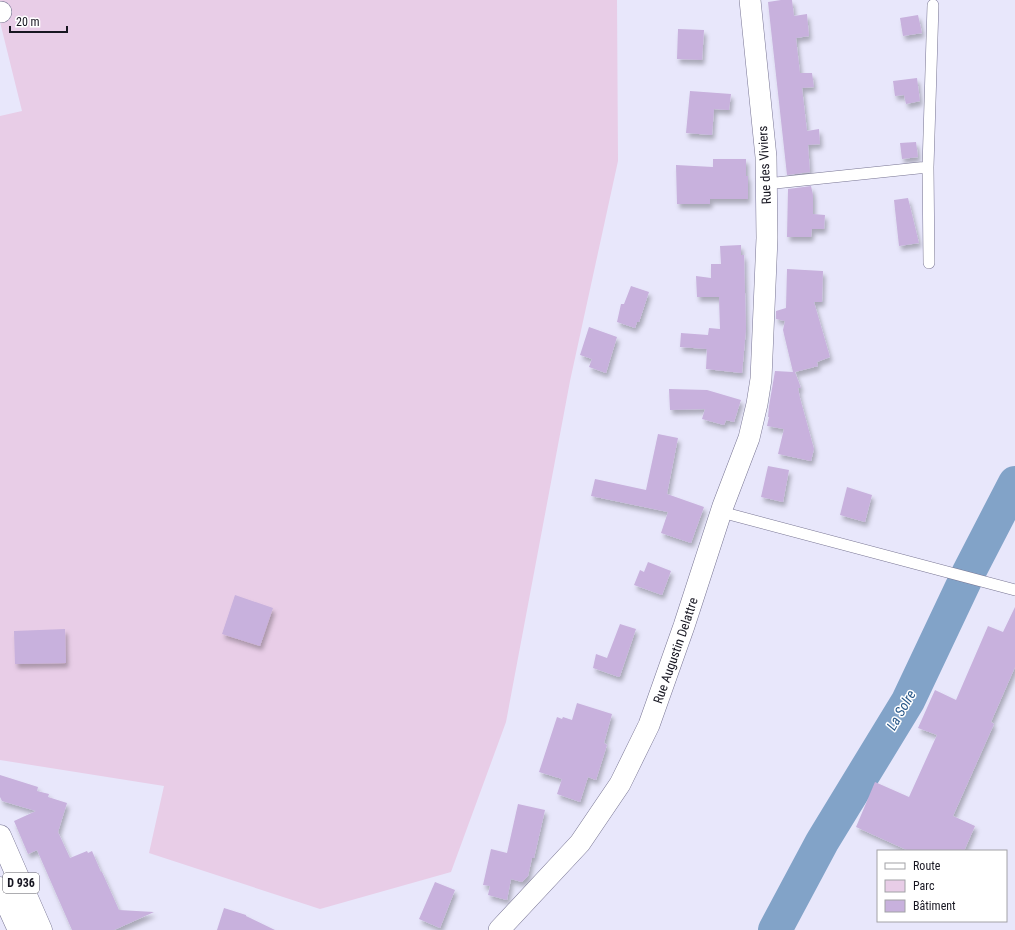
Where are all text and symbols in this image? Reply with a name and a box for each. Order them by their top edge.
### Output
scale bar [10,8,67,34]
text: 20 m [16,15,40,29]
street label: Rue des Viviers [755,125,774,205]
street label: Rue Augustin Delattre [650,596,701,705]
water label: La Solre [883,687,919,733]
legend [877,850,1007,922]
text: Route [913,859,941,873]
road number: D 936 [3,873,39,893]
text: Parc [913,879,935,893]
text: Bâtiment [913,899,956,913]

